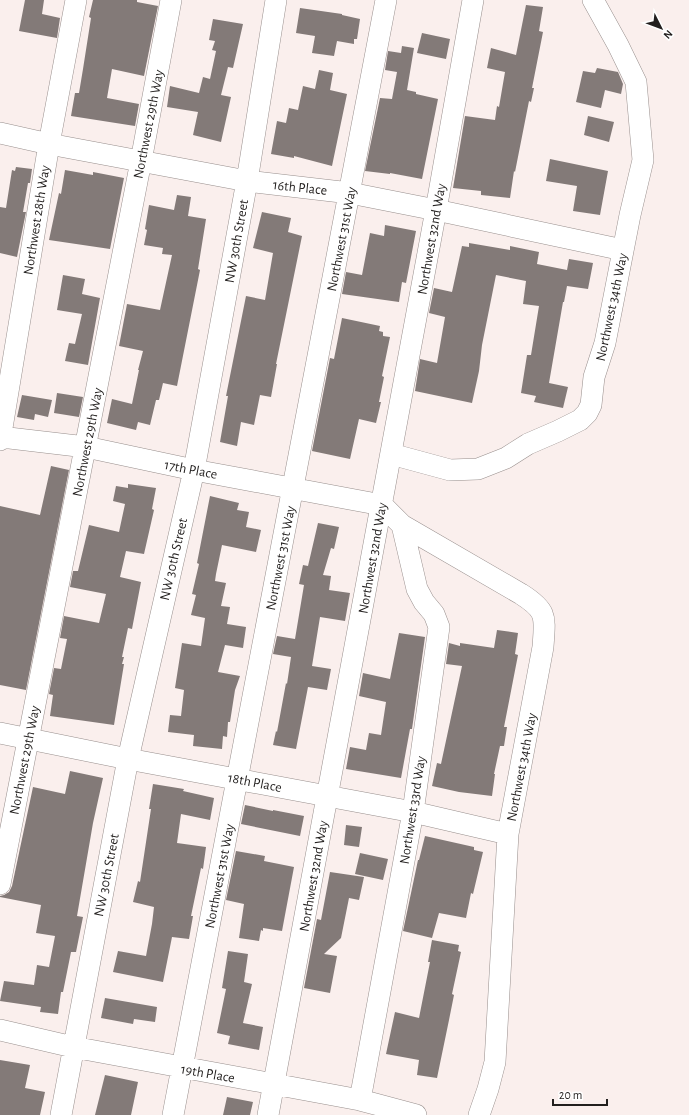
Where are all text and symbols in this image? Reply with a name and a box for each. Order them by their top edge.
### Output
north arrow [641,8,681,48]
text: N [661,28,675,41]
street label: Northwest 29th Way [132,69,166,180]
street label: Northwest 28th Way [21,164,53,276]
street label: 16th Place [272,178,328,198]
street label: Northwest 32nd Way [415,182,449,296]
street label: Northwest 31st Way [325,186,359,293]
street label: NW 30th Street [223,198,251,284]
street label: Northwest 34th Way [594,252,630,363]
street label: Northwest 29th Way [71,387,105,498]
street label: 17th Place [163,458,219,482]
street label: Northwest 32nd Way [356,501,390,615]
street label: Northwest 31st Way [264,505,298,612]
street label: NW 30th Street [158,516,190,602]
street label: Northwest 29th Way [8,705,42,816]
street label: Northwest 34th Way [505,712,539,823]
street label: Northwest 33rd Way [398,755,428,865]
street label: 18th Place [227,771,283,795]
street label: Northwest 32nd Way [297,819,331,933]
street label: Northwest 31st Way [203,823,237,930]
street label: NW 30th Street [92,832,122,918]
street label: 19th Place [180,1062,236,1086]
scale bar [553,1081,607,1107]
text: 20 m [559,1089,582,1101]

